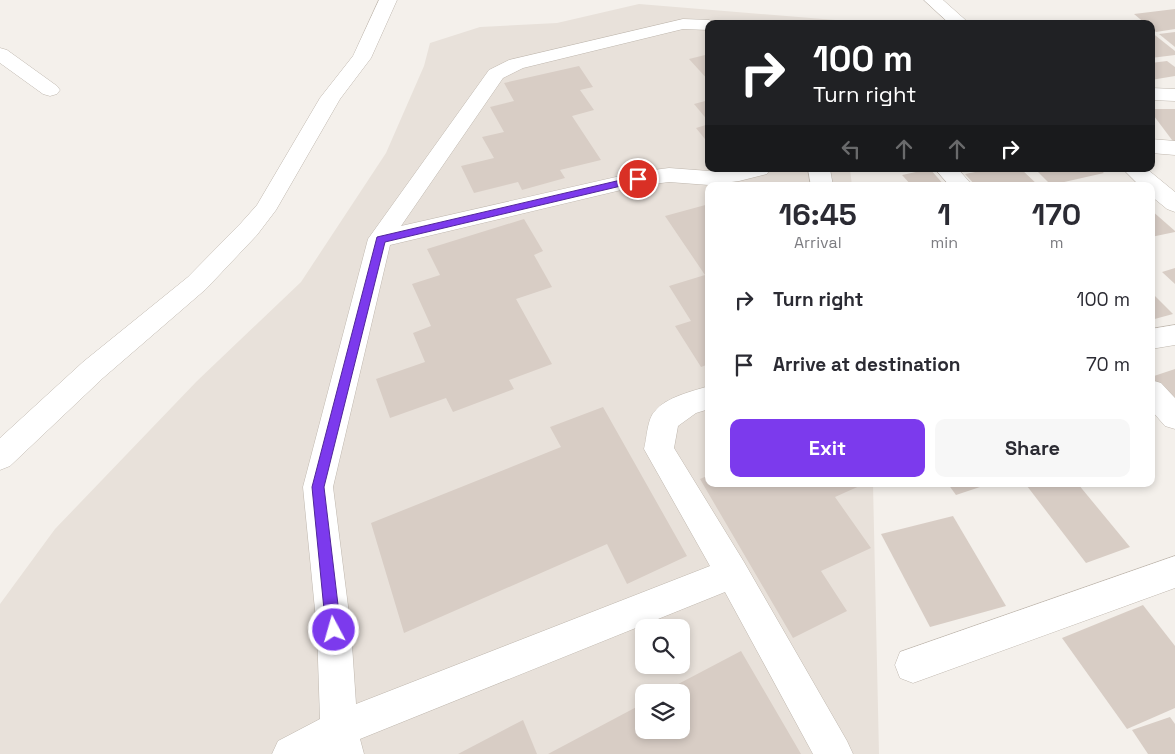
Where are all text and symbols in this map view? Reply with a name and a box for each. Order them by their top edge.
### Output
text: 100 m [813,37,913,81]
icon: right [730,40,795,105]
text: Turn right [813,80,916,108]
icon: left [837,135,865,163]
icon: ahead [890,135,918,163]
icon: ahead [943,135,971,163]
icon: right [996,135,1024,163]
pin [617,158,659,200]
icon: arrive [624,165,652,193]
text: 16:45 [779,195,857,234]
text: 1 [938,195,951,234]
text: 170 [1032,195,1081,234]
text: Arrival [794,232,842,253]
text: min [931,232,958,253]
text: m [1050,232,1063,253]
icon: right [730,286,758,314]
text: Turn right [773,287,863,312]
text: 100 m [1076,287,1130,312]
icon: arrive [730,351,758,379]
text: Arrive at destination [773,352,961,377]
text: 70 m [1086,352,1130,377]
button: Exit [730,419,925,477]
button: Share [935,419,1130,477]
position arrow [307,603,359,655]
map controls [635,619,690,739]
button: search [635,619,690,674]
button: layers [635,684,690,739]

